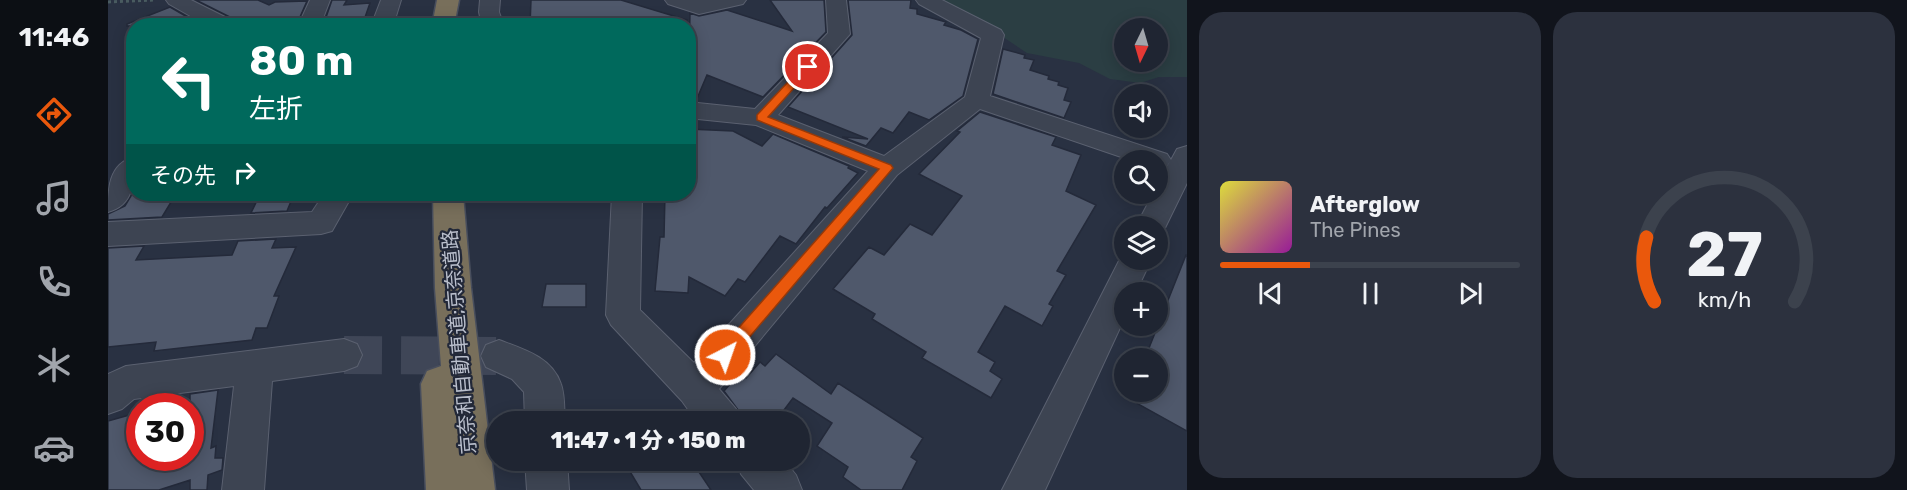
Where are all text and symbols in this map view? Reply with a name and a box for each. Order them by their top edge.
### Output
north arrow [1114,18,1168,72]
map controls [1114,18,1168,402]
text: 11:46 [19,21,89,53]
text: 80 m [249,36,353,86]
pin [782,41,833,92]
icon: left [150,42,228,120]
icon: arrive [791,50,824,83]
button: sound [1114,84,1168,138]
text: 左折 [249,93,303,125]
icon: directions [33,94,75,136]
button: search [1114,150,1168,204]
icon: right [228,156,261,189]
text: その先 [150,162,216,189]
icon: music [33,177,75,219]
text: Afterglow [1310,191,1420,218]
button: layers [1114,216,1168,270]
text: The Pines [1310,218,1401,242]
text: 27 [1686,218,1762,292]
street label: 京奈和自動車道;京奈道路 [437,229,481,455]
icon: phone [33,261,75,303]
icon: previous [1254,277,1287,310]
icon: pause [1354,277,1387,310]
icon: next [1454,277,1487,310]
button: + [1114,282,1168,336]
text: km/h [1697,287,1751,312]
position arrow [693,323,757,387]
icon: climate [33,344,75,386]
button: − [1114,348,1168,402]
speed limit sign: 30 [126,393,204,471]
icon: car [33,427,75,469]
text: 11:47 · 1 分 · 150 m [551,427,745,454]

